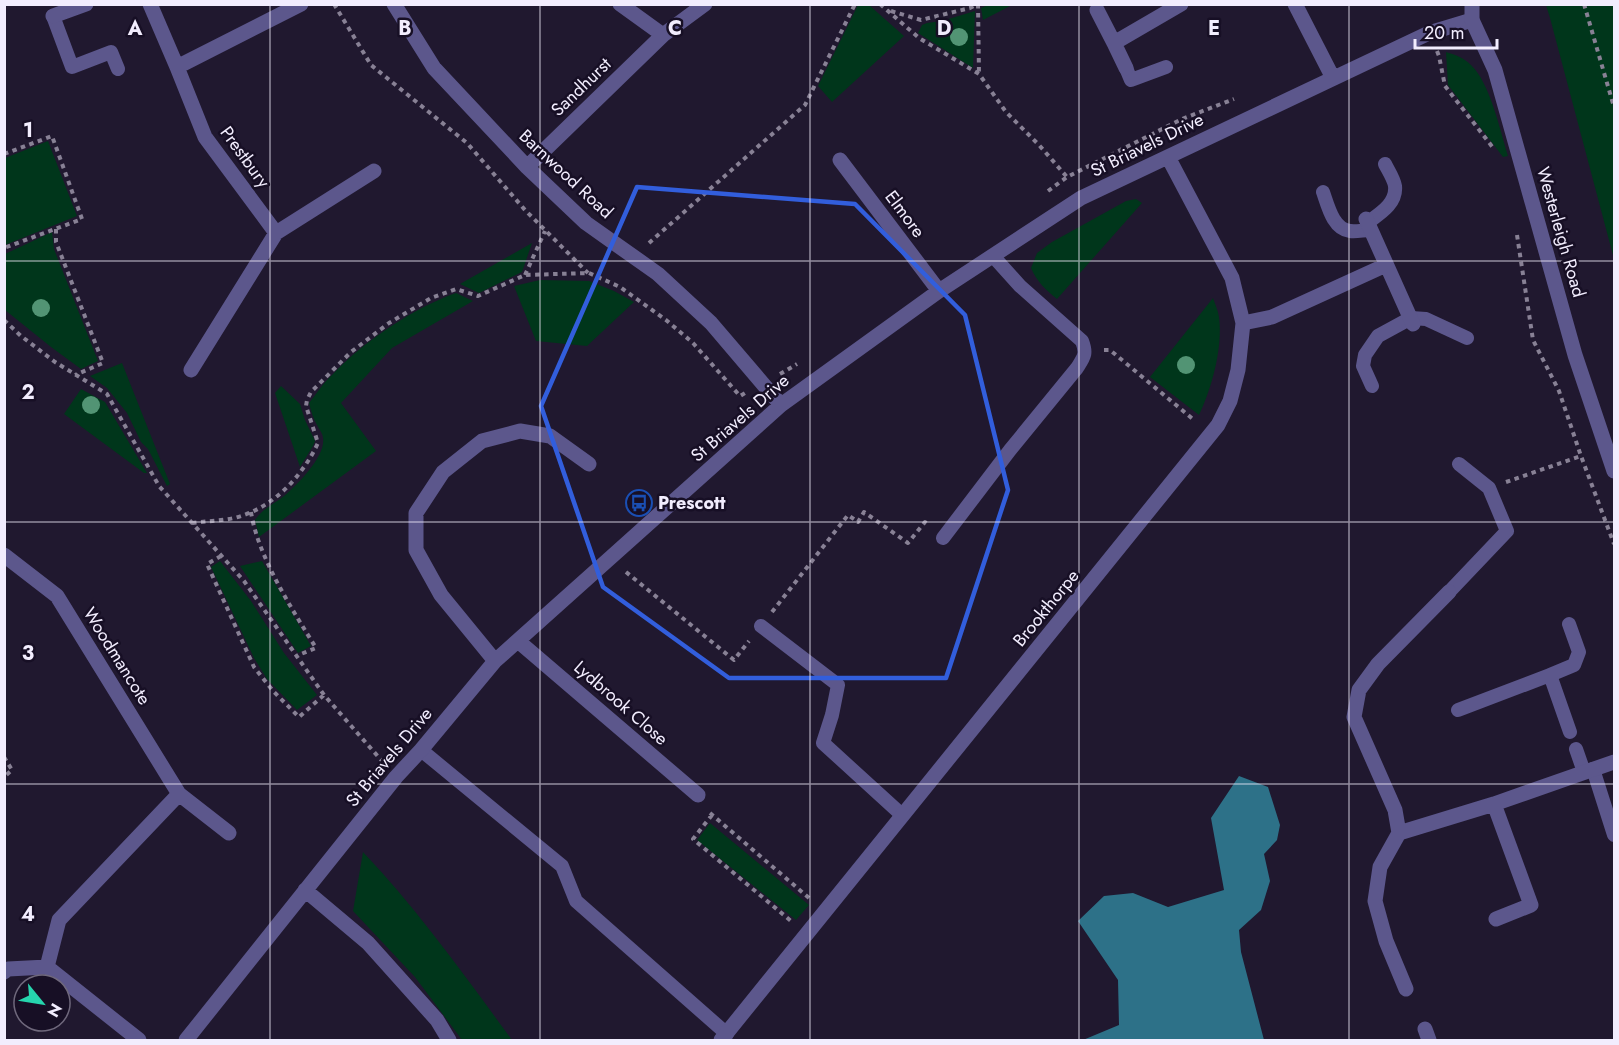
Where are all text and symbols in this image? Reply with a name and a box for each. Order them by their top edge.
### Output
scale bar [1415,12,1498,50]
text: A [127,14,143,43]
text: B [398,14,412,43]
text: C [668,14,682,43]
text: D [937,14,951,43]
text: E [1208,14,1220,43]
text: 20 m [1424,20,1464,46]
street label: Sandhurst [545,51,617,122]
street label: St Briavels Drive [1086,106,1208,184]
text: 1 [23,116,33,145]
street label: Prestbury [214,121,276,193]
street label: Barnwood Road [513,123,619,225]
street label: Westerleigh Road [1530,164,1592,300]
street label: Elmore [879,185,931,243]
street label: St Briavels Drive [685,368,795,468]
text: 2 [21,378,35,407]
bus stop icon: Prescott [624,488,654,518]
place label: Prescott [658,490,726,516]
street label: Brookthorpe [1007,564,1085,652]
street label: Woodmancote [77,602,157,710]
text: 3 [22,639,34,668]
street label: Lydbrook Close [568,655,674,751]
street label: St Briavels Drive [340,702,438,812]
text: 4 [21,900,35,929]
north arrow [12,973,72,1033]
text: N [41,999,68,1022]

